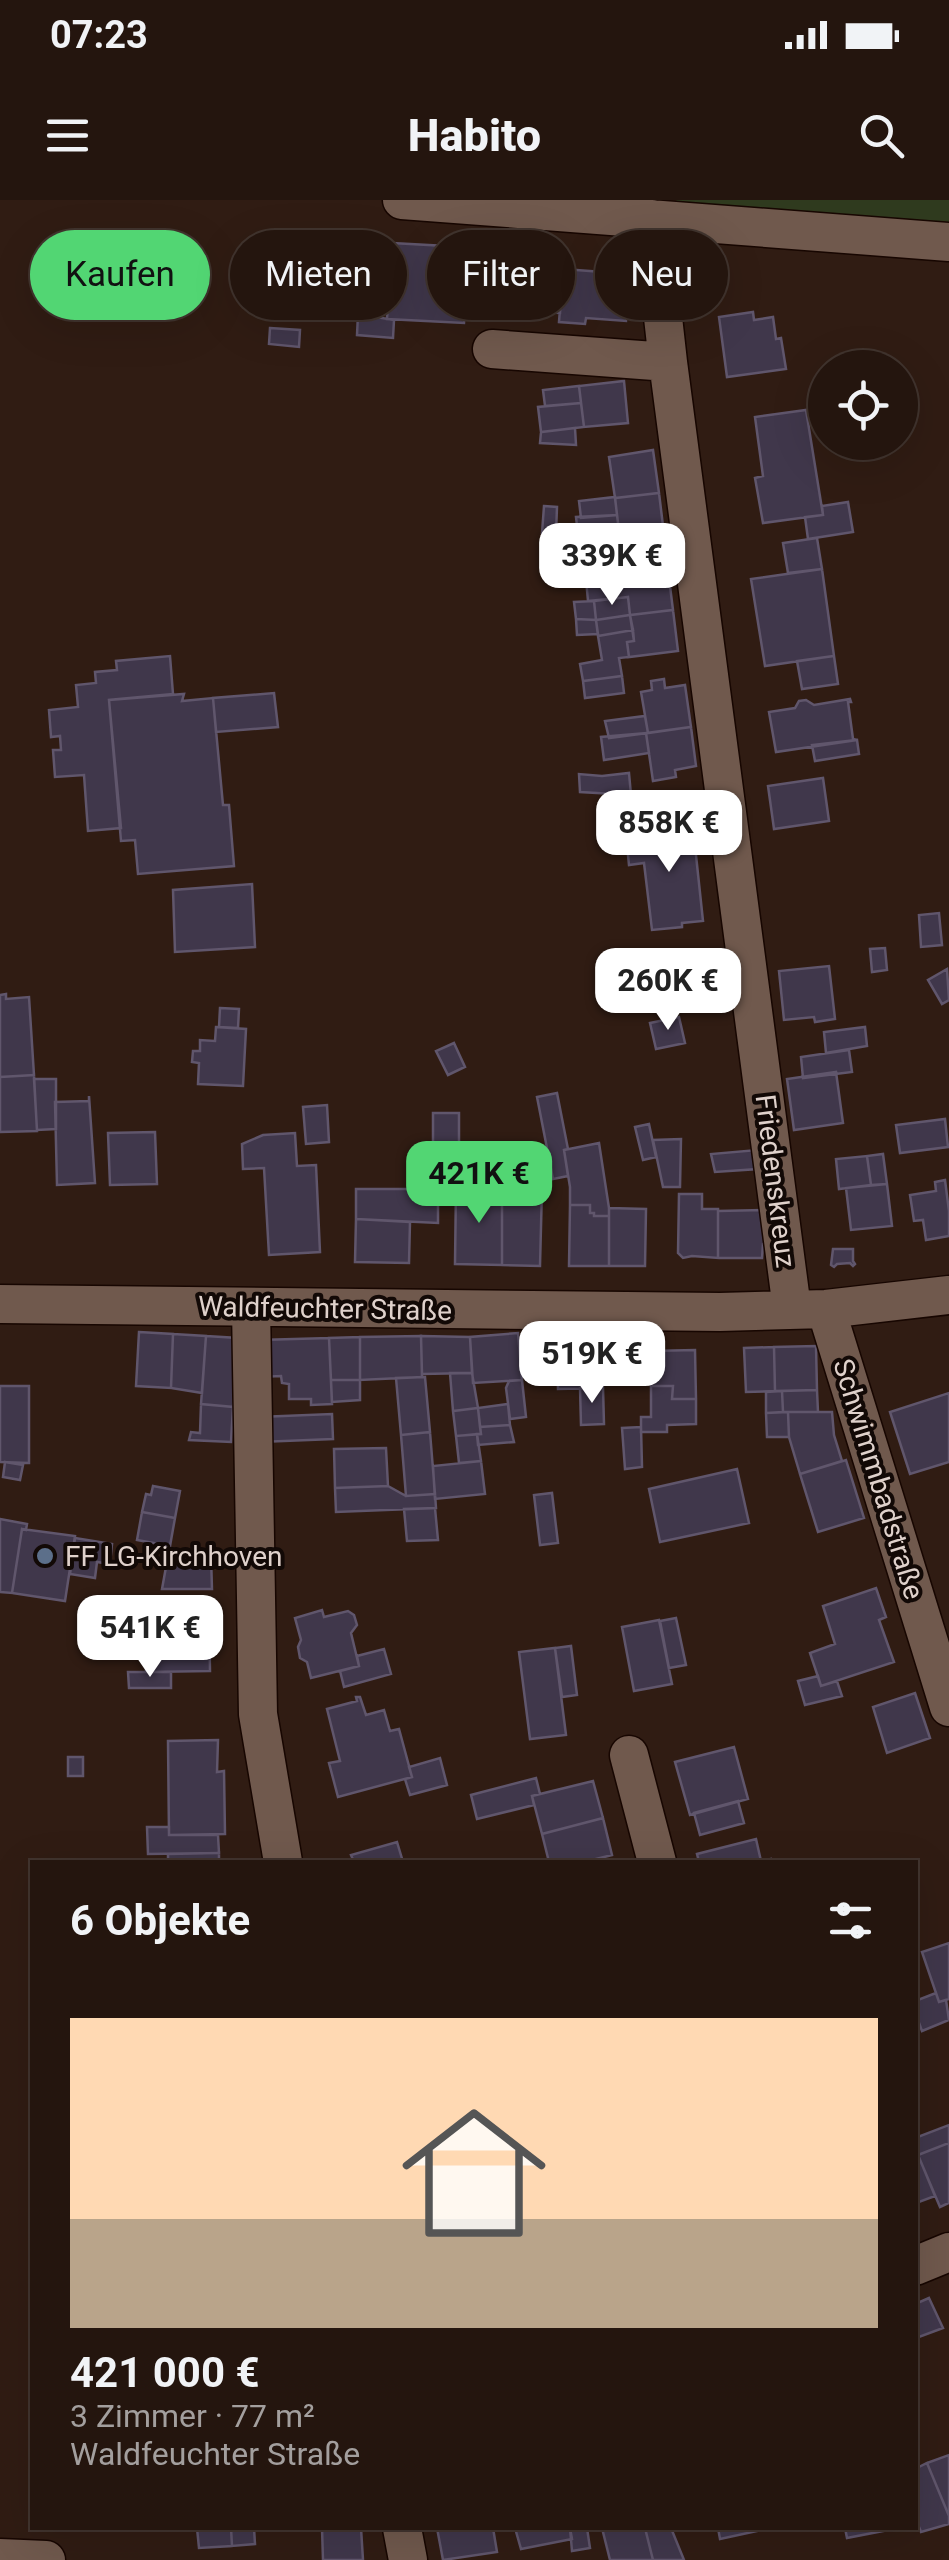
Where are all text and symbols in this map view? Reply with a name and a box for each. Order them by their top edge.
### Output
text: 07:23 [50,13,148,57]
icon: menu [40,108,95,163]
icon: search [854,108,909,163]
text: Habito [408,109,541,162]
chip: Kaufen [30,230,210,320]
chip: Mieten [230,230,407,320]
chip: Filter [427,230,575,320]
chip: Neu [595,230,728,320]
map controls [808,350,918,460]
button: locate [808,350,918,460]
pin: 339K € [531,523,693,608]
text: 339K € [561,536,663,574]
pin: 858K € [588,790,750,875]
text: 858K € [618,803,720,841]
pin: 260K € [587,948,749,1033]
text: 260K € [617,961,719,999]
street label: Friedenskreuz [748,1092,803,1270]
pin: 421K € [398,1141,560,1226]
text: 421K € [428,1154,530,1192]
street label: Waldfeuchter Straße [198,1290,452,1327]
pin: 519K € [511,1321,673,1406]
text: 519K € [541,1334,643,1372]
street label: Schwimmbadstraße [826,1355,931,1603]
place label: FF LG-Kirchhoven [65,1540,282,1573]
marker: FF LG-Kirchhoven [34,1545,56,1567]
pin: 541K € [69,1595,231,1680]
text: 541K € [99,1608,201,1646]
icon: filters [823,1893,878,1948]
text: 6 Objekte [70,1896,250,1945]
icon: home [384,2083,564,2263]
text: 421 000 € [70,2348,260,2397]
text: 3 Zimmer · 77 m² [70,2397,315,2435]
text: Waldfeuchter Straße [70,2435,360,2473]

